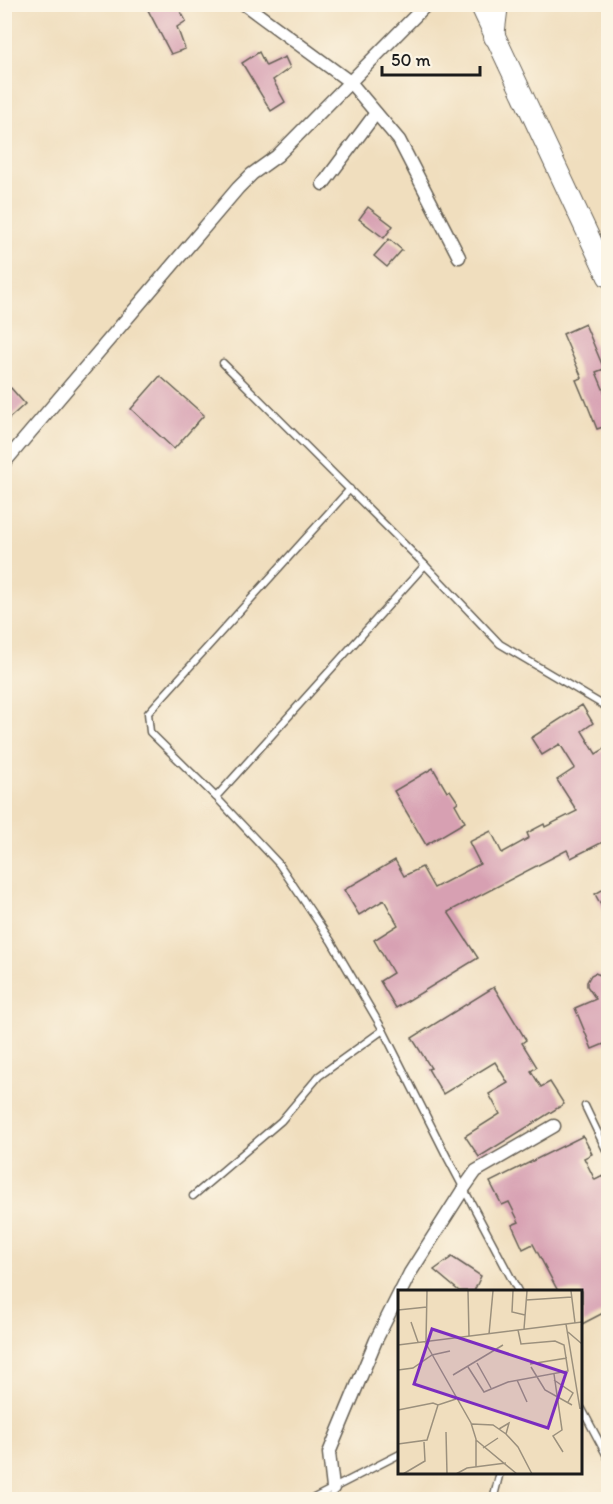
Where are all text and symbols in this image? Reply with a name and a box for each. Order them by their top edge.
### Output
scale bar [382,39,480,77]
text: 50 m [391,49,431,71]
inset map [398,1290,583,1474]

